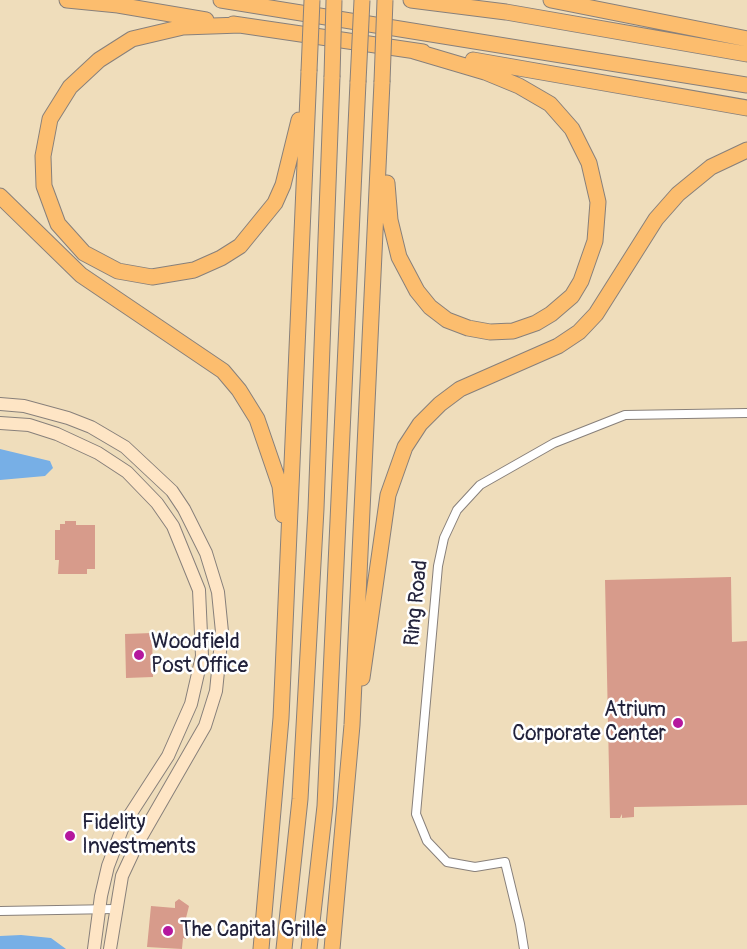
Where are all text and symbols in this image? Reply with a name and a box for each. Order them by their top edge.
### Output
street label: Ring Road [400,559,434,647]
place label: Woodfield Post Office [151,630,248,680]
marker: Woodfield Post Office [132,648,146,662]
place label: Atrium Corporate Center [512,698,666,748]
marker: Atrium Corporate Center [671,716,685,730]
place label: Fidelity Investments [82,811,196,861]
marker: Fidelity Investments [63,829,77,843]
place label: The Capital Grille [180,918,326,944]
marker: The Capital Grille [161,924,175,938]

